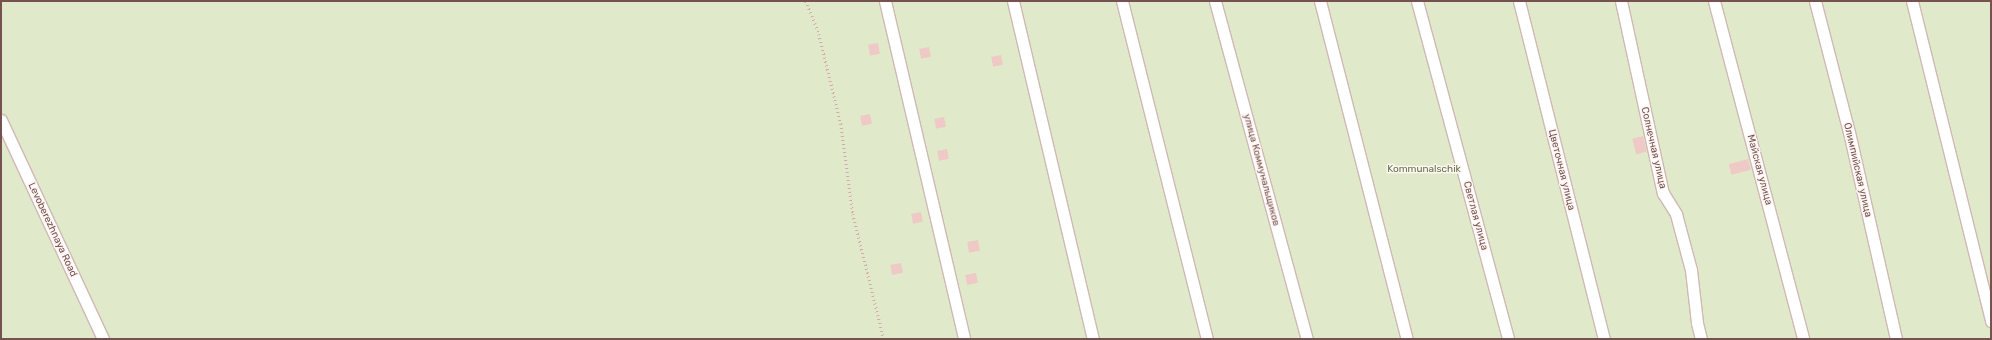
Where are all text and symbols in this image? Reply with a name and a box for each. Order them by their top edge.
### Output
street label: Солнечная улица [1638,106,1668,190]
street label: улица Коммунальщиков [1240,113,1282,227]
street label: Олимпийская улица [1840,122,1874,218]
street label: Цветочная улица [1545,128,1577,212]
street label: Майская улица [1744,133,1774,207]
park label: Kommunalschik [1387,164,1461,176]
street label: Светлая улица [1460,180,1490,252]
street label: Levoberezhnaya Road [25,181,79,279]

